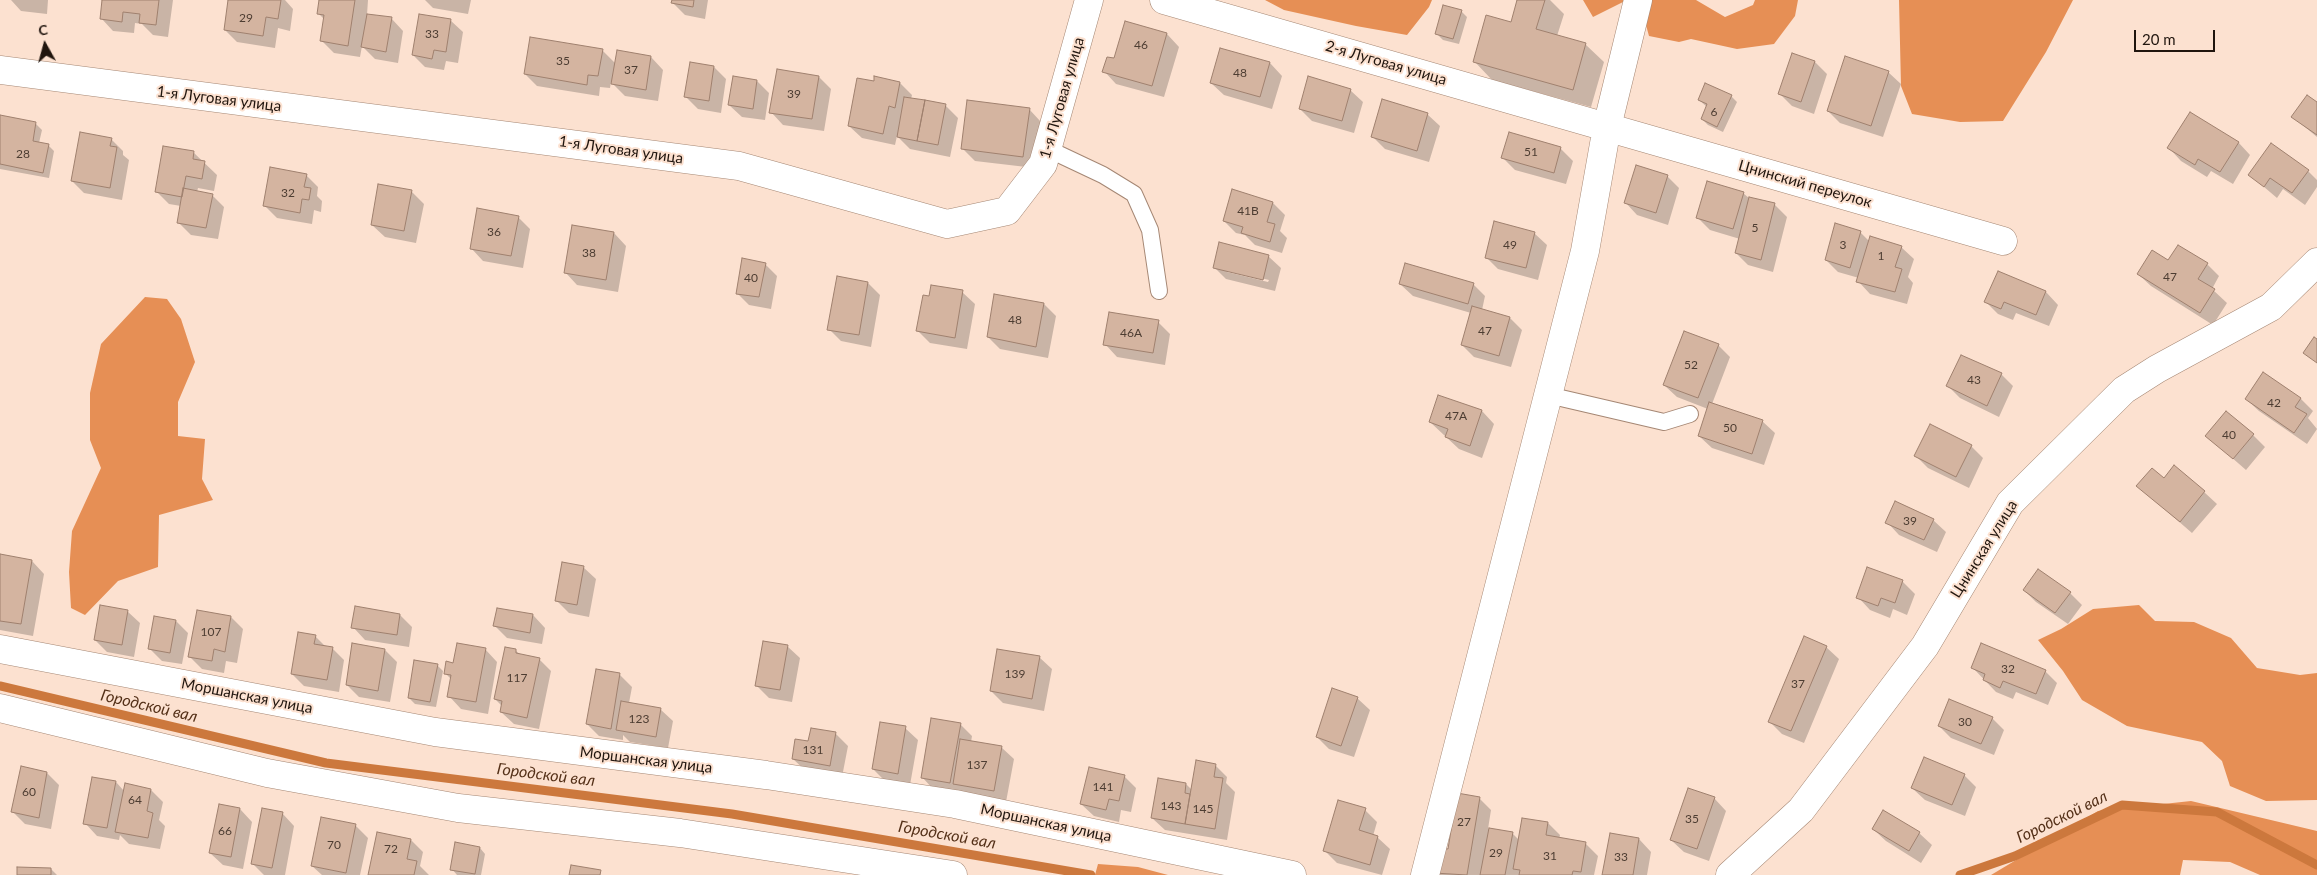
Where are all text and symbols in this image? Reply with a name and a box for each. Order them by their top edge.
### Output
house number: 29 [239,11,253,25]
north arrow [20,20,70,70]
scale bar [2137,20,2218,52]
text: С [37,21,49,39]
house number: 33 [425,27,439,41]
text: 20 m [2142,30,2176,48]
street label: 1-я Луговая улица [1036,35,1088,161]
street label: 2-я Луговая улица [1323,37,1449,89]
house number: 46 [1134,38,1148,52]
house number: 35 [556,54,570,68]
house number: 37 [624,63,638,77]
house number: 48 [1233,66,1247,80]
street label: 1-я Луговая улица [156,82,282,116]
house number: 39 [787,87,801,101]
house number: 6 [1711,105,1717,119]
street label: 1-я Луговая улица [558,132,684,168]
house number: 51 [1524,145,1538,159]
house number: 28 [16,147,30,161]
street label: Цнинский переулок [1736,156,1874,212]
house number: 32 [281,186,295,200]
house number: 41В [1237,204,1259,218]
house number: 5 [1752,221,1758,235]
house number: 36 [487,225,501,239]
house number: 49 [1503,238,1517,252]
house number: 3 [1840,238,1846,252]
house number: 38 [582,246,596,260]
house number: 1 [1878,249,1884,263]
house number: 47 [2163,270,2177,284]
house number: 40 [744,271,758,285]
house number: 48 [1008,313,1022,327]
house number: 47 [1478,324,1492,338]
house number: 46А [1120,326,1142,340]
house number: 52 [1684,358,1698,372]
house number: 43 [1967,373,1981,387]
house number: 42 [2267,396,2281,410]
house number: 47А [1445,409,1467,423]
house number: 50 [1723,421,1737,435]
house number: 40 [2222,428,2236,442]
street label: Цнинская улица [1947,497,2021,601]
house number: 39 [1903,514,1917,528]
house number: 107 [201,625,221,639]
house number: 32 [2001,662,2015,676]
house number: 139 [1005,667,1025,681]
house number: 117 [507,671,527,685]
street label: Моршанская улица [180,674,314,718]
house number: 37 [1791,677,1805,691]
water label: Городской вал [99,686,199,726]
house number: 123 [629,712,649,726]
house number: 30 [1958,715,1972,729]
street label: Моршанская улица [579,743,713,777]
house number: 131 [803,743,823,757]
house number: 137 [967,758,987,772]
water label: Городской вал [496,759,596,791]
house number: 141 [1093,780,1113,794]
house number: 60 [22,785,36,799]
water label: Городской вал [2013,787,2111,847]
house number: 64 [128,793,142,807]
house number: 143 [1161,799,1181,813]
street label: Моршанская улица [979,800,1113,846]
house number: 145 [1193,802,1213,816]
house number: 35 [1685,812,1699,826]
house number: 27 [1457,815,1471,829]
water label: Городской вал [897,817,997,853]
house number: 66 [218,824,232,838]
house number: 70 [327,838,341,852]
house number: 72 [384,842,398,856]
house number: 29 [1489,846,1503,860]
house number: 31 [1543,849,1557,863]
house number: 33 [1614,850,1628,864]

